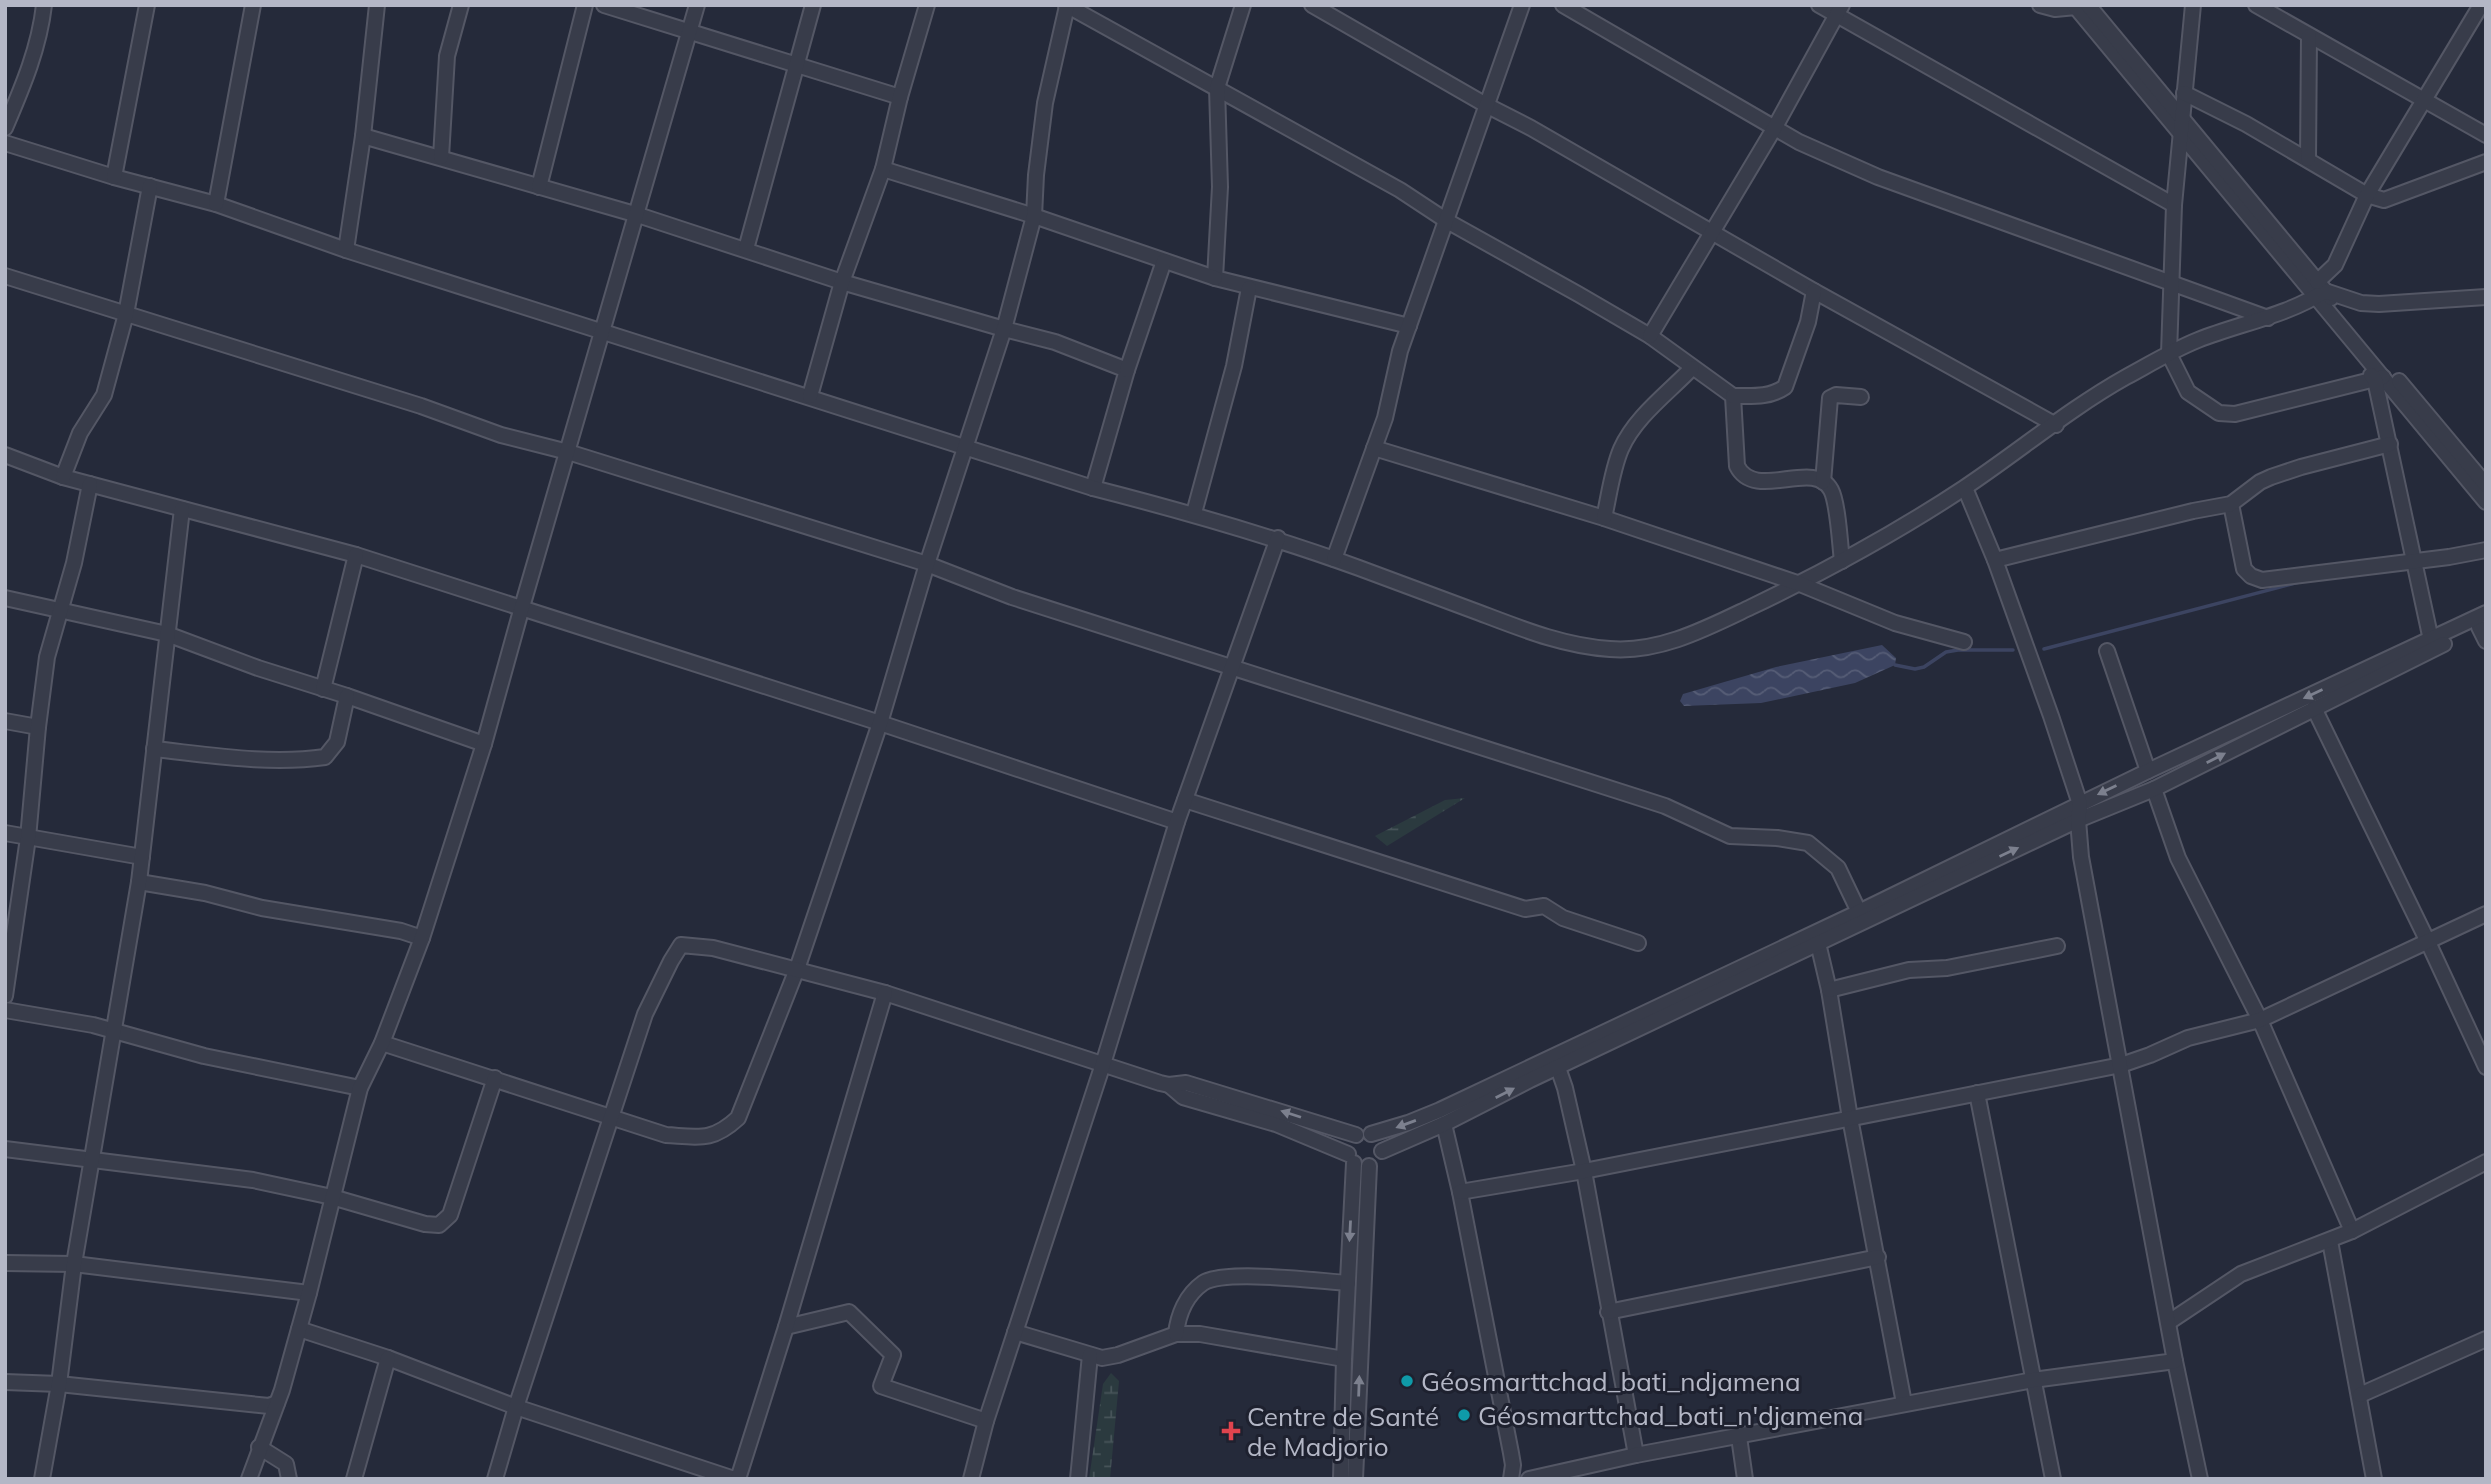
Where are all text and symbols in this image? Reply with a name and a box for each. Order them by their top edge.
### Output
one-way arrow [2303,688,2323,700]
one-way arrow [2206,752,2226,763]
one-way arrow [2097,785,2117,796]
one-way arrow [1999,846,2019,858]
one-way arrow [1495,1087,1515,1098]
one-way arrow [1280,1108,1301,1119]
one-way arrow [1396,1118,1417,1129]
one-way arrow [1345,1220,1356,1242]
place label: Géosmarttchad_bati_ndjamena [1421,1365,1801,1398]
marker: Géosmarttchad_bati_ndjamena [1399,1373,1415,1389]
one-way arrow [1353,1375,1364,1397]
place label: Géosmarttchad_bati_n'djamena [1478,1399,1863,1432]
place label: Centre de Santé de Madjorio [1247,1400,1439,1463]
marker: Géosmarttchad_bati_n'djamena [1456,1407,1472,1423]
marker: Centre de Santé de Madjorio [1221,1421,1241,1441]

